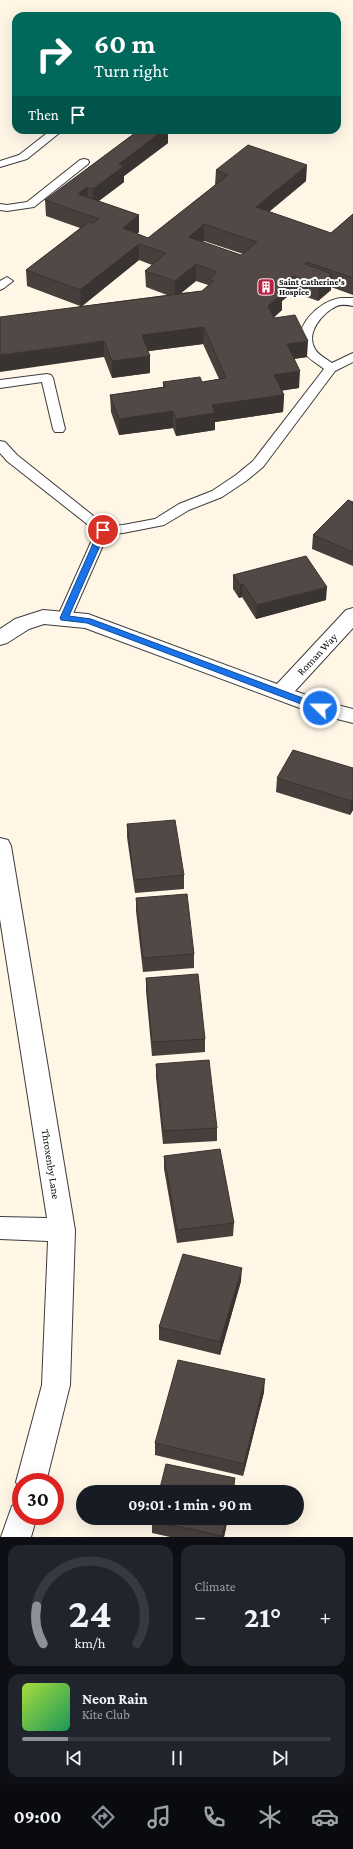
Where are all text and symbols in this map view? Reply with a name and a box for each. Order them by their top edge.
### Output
icon: right [28,28,80,80]
text: 60 m [94,28,155,59]
text: Turn right [94,61,168,81]
icon: arrive [67,104,89,126]
text: Then [28,107,59,123]
building icon: Saint Catherine's Hospice [256,277,276,297]
place label: Saint Catherine's Hospice [279,277,345,297]
pin [86,513,120,547]
icon: arrive [92,519,114,541]
street label: Roman Way [295,630,341,678]
position arrow [299,687,341,729]
street label: Throxenby Lane [39,1128,62,1200]
speed limit sign: 30 [12,1473,64,1525]
text: 09:01 · 1 min · 90 m [128,1497,252,1513]
text: Climate [195,1579,235,1594]
text: 24 [68,1589,112,1635]
text: 21° [244,1600,281,1633]
text: − [195,1604,206,1629]
text: + [319,1604,331,1629]
text: km/h [75,1634,106,1650]
text: Neon Rain [82,1691,148,1707]
text: Kite Club [82,1707,130,1722]
icon: previous [63,1747,85,1769]
icon: pause [166,1747,188,1769]
icon: next [269,1747,291,1769]
icon: directions [89,1803,117,1831]
icon: music [145,1803,173,1831]
icon: phone [200,1803,228,1831]
icon: climate [256,1803,284,1831]
icon: car [311,1803,339,1831]
text: 09:00 [14,1807,61,1827]

